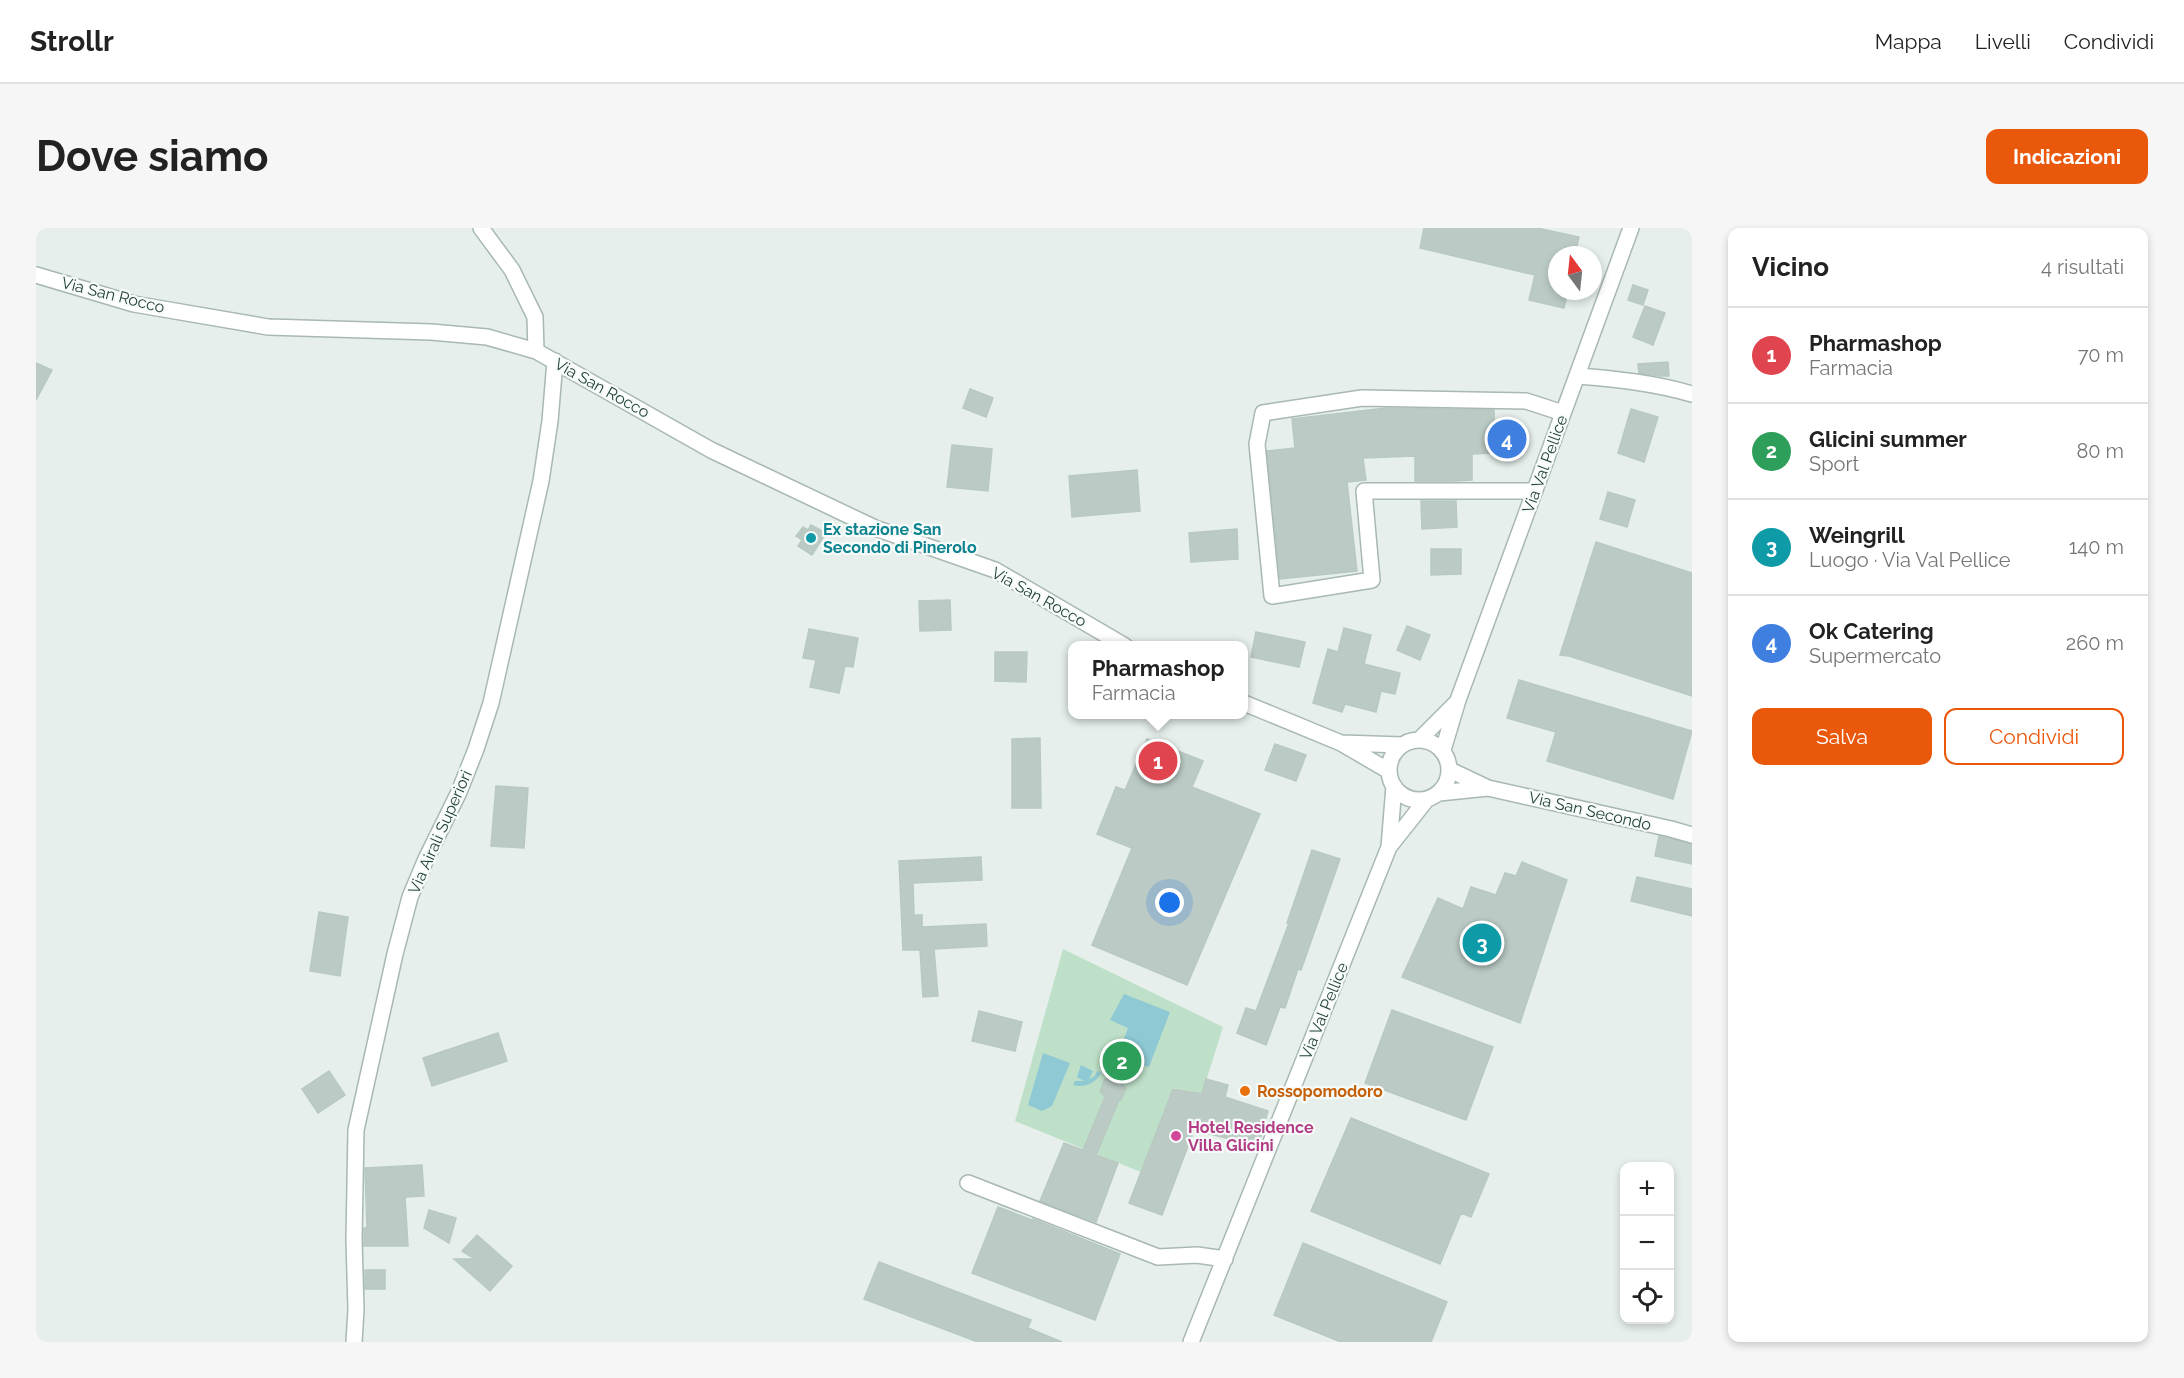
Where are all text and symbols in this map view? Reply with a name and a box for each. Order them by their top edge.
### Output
text: Strollr [30,25,114,58]
text: Mappa [1875,29,1942,54]
text: Livelli [1975,29,2031,54]
text: Condividi [2064,29,2154,54]
button: Indicazioni [1986,129,2148,184]
text: Dove siamo [36,132,268,181]
north arrow [1548,246,1602,300]
text: Vicino [1752,252,1829,282]
text: 4 risultati [2041,255,2124,279]
street label: Via San Rocco [59,273,167,317]
text: Pharmashop [1809,330,1942,356]
text: 1 [1767,343,1776,367]
text: 70 m [2078,343,2124,367]
street label: Via San Rocco [551,354,653,422]
text: Farmacia [1809,356,1893,380]
street label: Via Val Pellice [1518,412,1572,516]
pin: 4 [1488,416,1526,462]
text: Glicini summer [1809,426,1967,452]
text: 2 [1766,439,1777,463]
text: 80 m [2076,439,2124,463]
text: Sport [1809,452,1859,476]
place label: Ex stazione San Secondo di Pinerolo [823,520,977,557]
text: Weingrill [1809,522,1905,548]
marker: Ex stazione San Secondo di Pinerolo [804,531,818,545]
text: 3 [1766,535,1777,559]
text: 140 m [2069,535,2124,559]
text: Luogo · Via Val Pellice [1809,548,2010,572]
street label: Via San Rocco [988,563,1090,631]
text: Ok Catering [1809,618,1934,644]
text: 4 [1766,631,1777,655]
text: 260 m [2066,631,2124,655]
popup [1068,641,1248,719]
text: Supermercato [1809,644,1941,668]
text: Pharmashop [1092,655,1224,681]
text: Farmacia [1092,681,1176,705]
button: Salva [1752,708,1932,765]
button: Condividi [1944,708,2124,765]
pin: 1 [1138,738,1178,784]
street label: Via Airali Superiori [404,767,476,897]
street label: Via San Secondo [1527,788,1653,834]
your location [1155,888,1184,917]
pin: 3 [1462,920,1502,966]
street label: Via Val Pellice [1296,960,1352,1062]
pin: 2 [1102,1038,1142,1084]
place label: Rossopomodoro [1257,1082,1383,1101]
marker: Rossopomodoro [1238,1084,1252,1098]
place label: Hotel Residence Villa Glicini [1188,1118,1314,1155]
marker: Hotel Residence Villa Glicini [1169,1129,1183,1143]
map controls [1620,1162,1674,1324]
button: + [1620,1162,1674,1216]
button: − [1620,1216,1674,1270]
button: locate [1620,1270,1674,1324]

